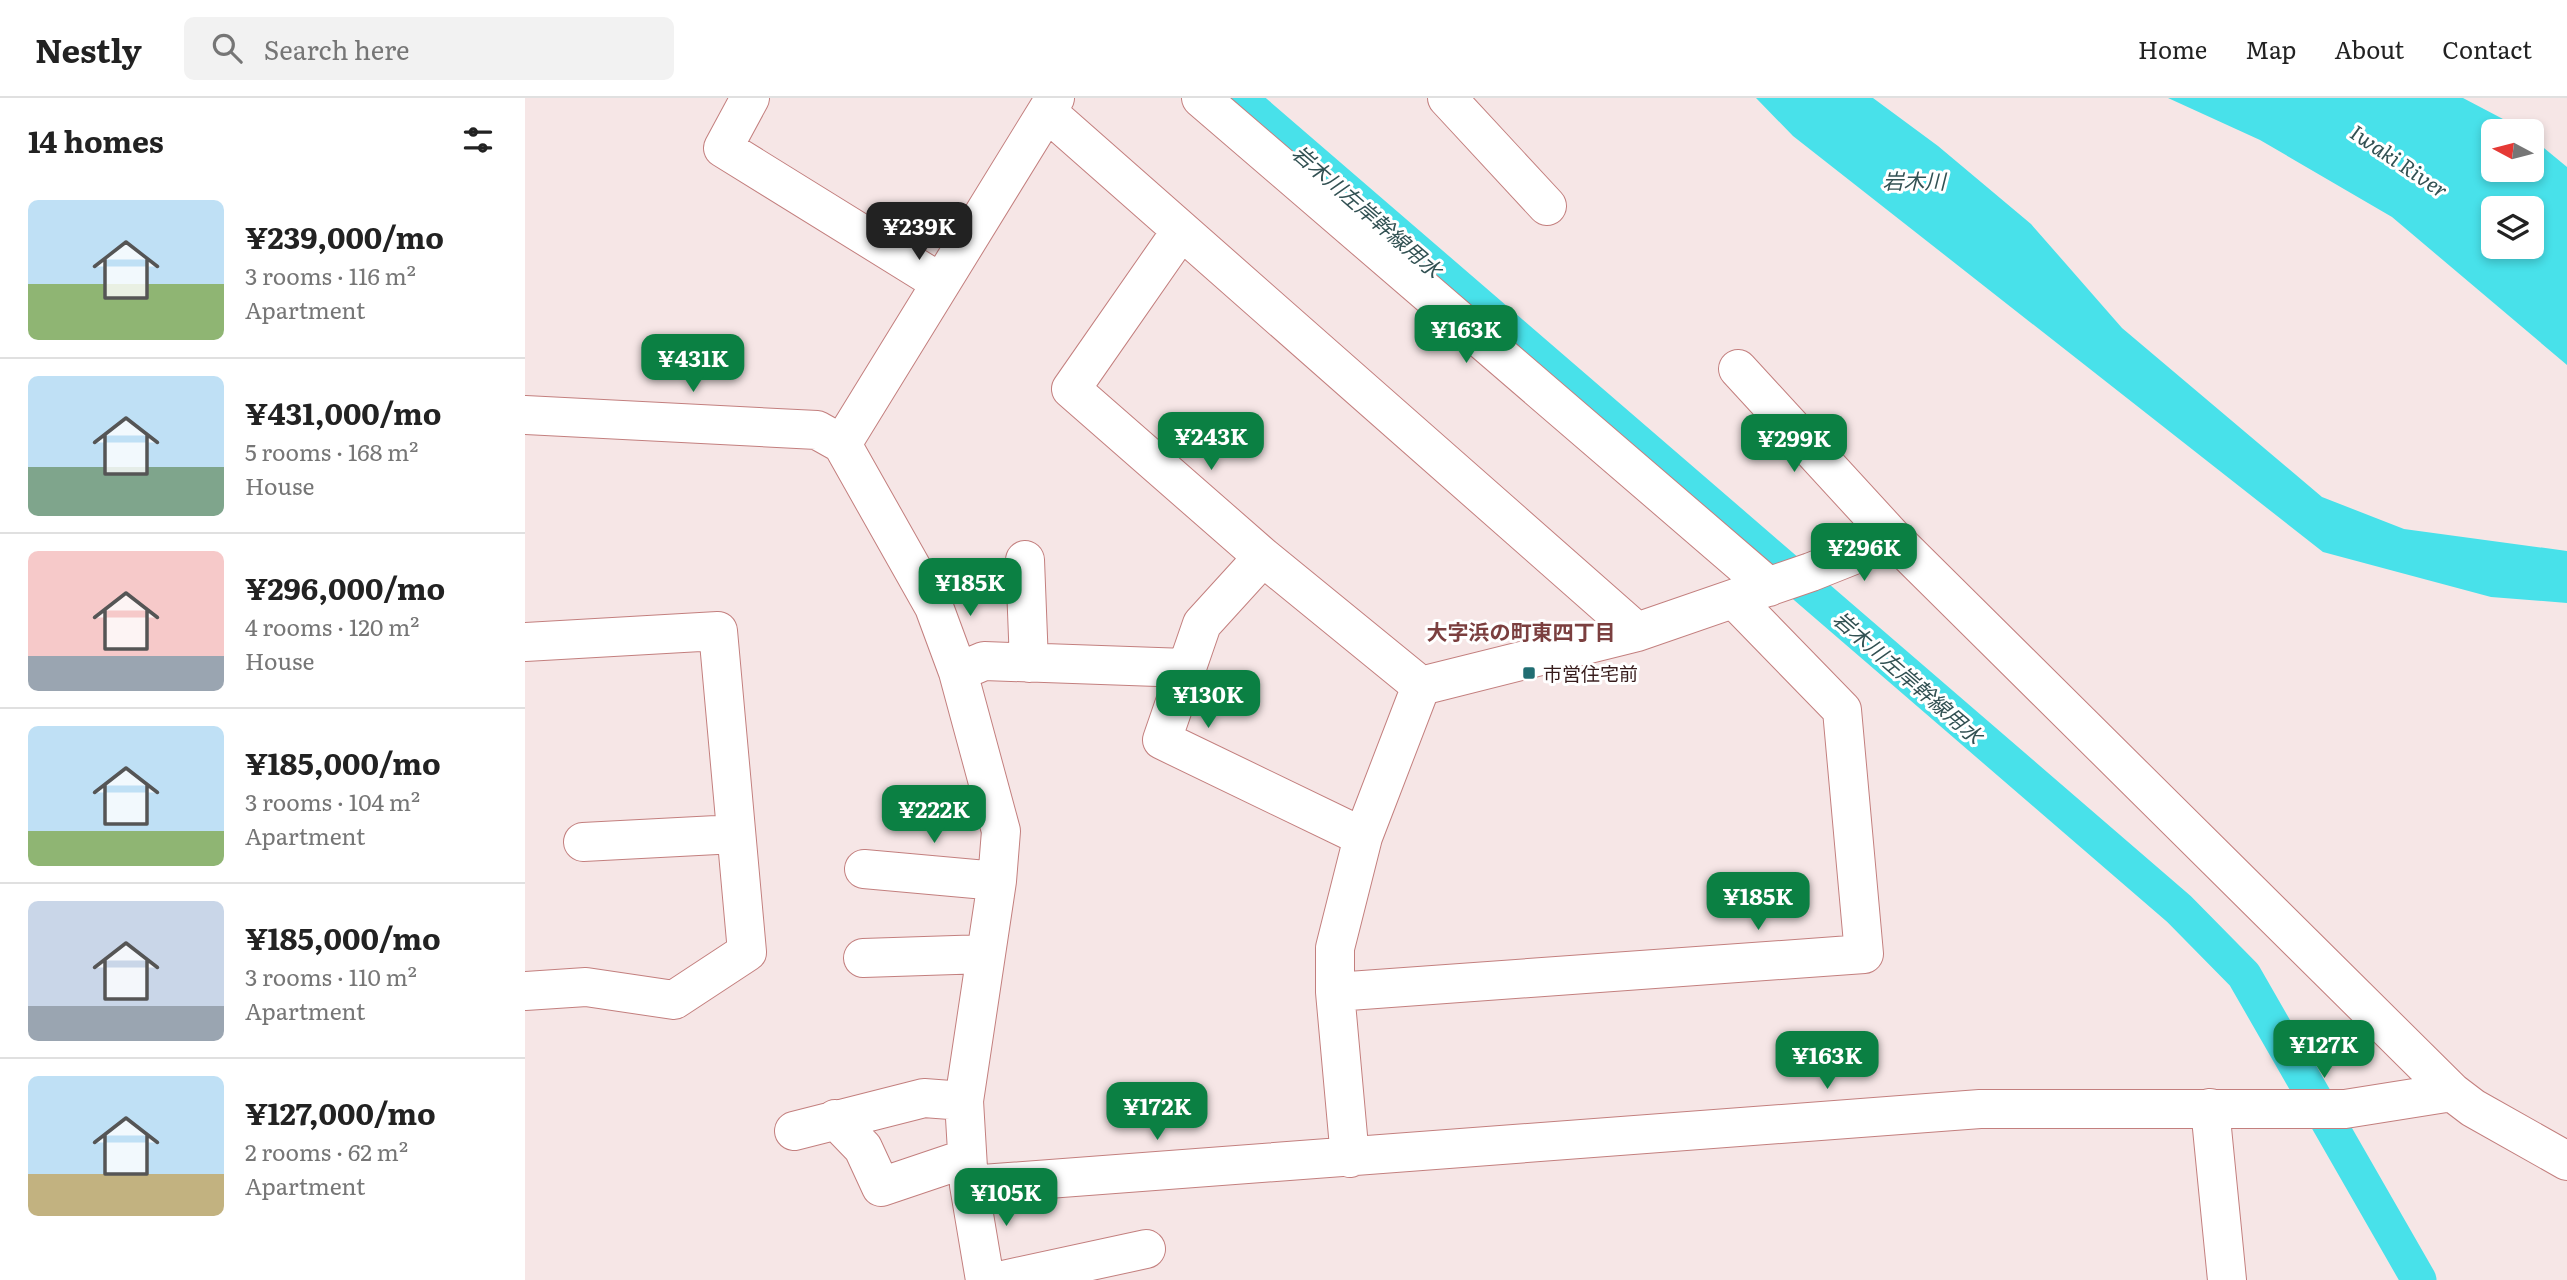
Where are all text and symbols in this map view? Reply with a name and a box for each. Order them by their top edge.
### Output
search box [184,17,674,80]
text: Nestly [35,24,142,73]
icon: search [208,29,246,67]
text: Search here [264,29,410,68]
text: Home [2138,31,2207,66]
text: Map [2245,31,2296,66]
text: About [2334,31,2404,66]
text: Contact [2442,31,2532,66]
water label: Iwaki River [2345,116,2455,204]
text: 14 homes [28,118,164,162]
north arrow [2481,119,2545,182]
map controls [2481,119,2544,259]
icon: filters [459,121,497,159]
water label: 岩木川左岸幹線用水 [1287,136,1451,285]
water label: 岩木川 [1883,164,1947,195]
button: layers [2481,196,2544,259]
pin: ¥239K [870,202,968,262]
text: ¥239K [882,208,956,242]
text: ¥239,000/mo [245,214,444,258]
icon: home [84,228,168,312]
text: 3 rooms · 116 m² [245,258,416,292]
text: Apartment [245,292,365,326]
pin: ¥163K [1417,306,1515,365]
text: ¥163K [1431,311,1501,345]
pin: ¥431K [644,334,742,394]
text: ¥431K [657,340,729,374]
text: ¥431,000/mo [245,390,442,434]
icon: home [84,404,168,488]
pin: ¥243K [1162,412,1260,472]
pin: ¥299K [1745,414,1843,474]
text: ¥243K [1174,418,1248,452]
text: ¥299K [1757,420,1831,454]
text: 5 rooms · 168 m² [245,434,418,468]
text: House [245,468,314,502]
pin: ¥296K [1815,524,1913,583]
text: ¥296K [1827,529,1901,563]
pin: ¥185K [921,559,1019,618]
text: ¥185K [935,564,1005,598]
text: ¥296,000/mo [245,565,445,609]
icon: home [84,579,168,663]
water label: 岩木川左岸幹線用水 [1828,602,1992,751]
text: 4 rooms · 120 m² [245,609,419,643]
district label: 大字浜の町東四丁目 [1427,615,1616,646]
text: House [245,643,314,677]
place label: 市営住宅前 [1543,659,1638,687]
marker: 市営住宅前 [1521,665,1537,681]
pin: ¥130K [1159,670,1257,730]
text: ¥130K [1172,676,1244,710]
text: ¥185,000/mo [245,740,441,784]
icon: home [84,754,168,838]
text: 3 rooms · 104 m² [245,784,420,818]
pin: ¥222K [885,786,983,845]
text: ¥222K [898,791,970,825]
text: Apartment [245,818,365,852]
pin: ¥185K [1709,872,1807,932]
text: ¥185K [1723,878,1793,912]
text: ¥185,000/mo [245,915,441,959]
icon: home [84,929,168,1013]
text: 3 rooms · 110 m² [245,959,417,993]
text: Apartment [245,993,365,1027]
pin: ¥127K [2275,1020,2373,1080]
text: ¥127K [2289,1026,2359,1060]
pin: ¥163K [1778,1032,1876,1091]
text: ¥163K [1792,1037,1862,1071]
pin: ¥172K [1108,1082,1206,1142]
text: ¥172K [1122,1088,1192,1122]
text: ¥127,000/mo [245,1090,436,1134]
icon: home [84,1104,168,1188]
text: 2 rooms · 62 m² [245,1134,408,1168]
text: Apartment [245,1168,365,1202]
pin: ¥105K [957,1168,1055,1228]
text: ¥105K [970,1174,1042,1208]

